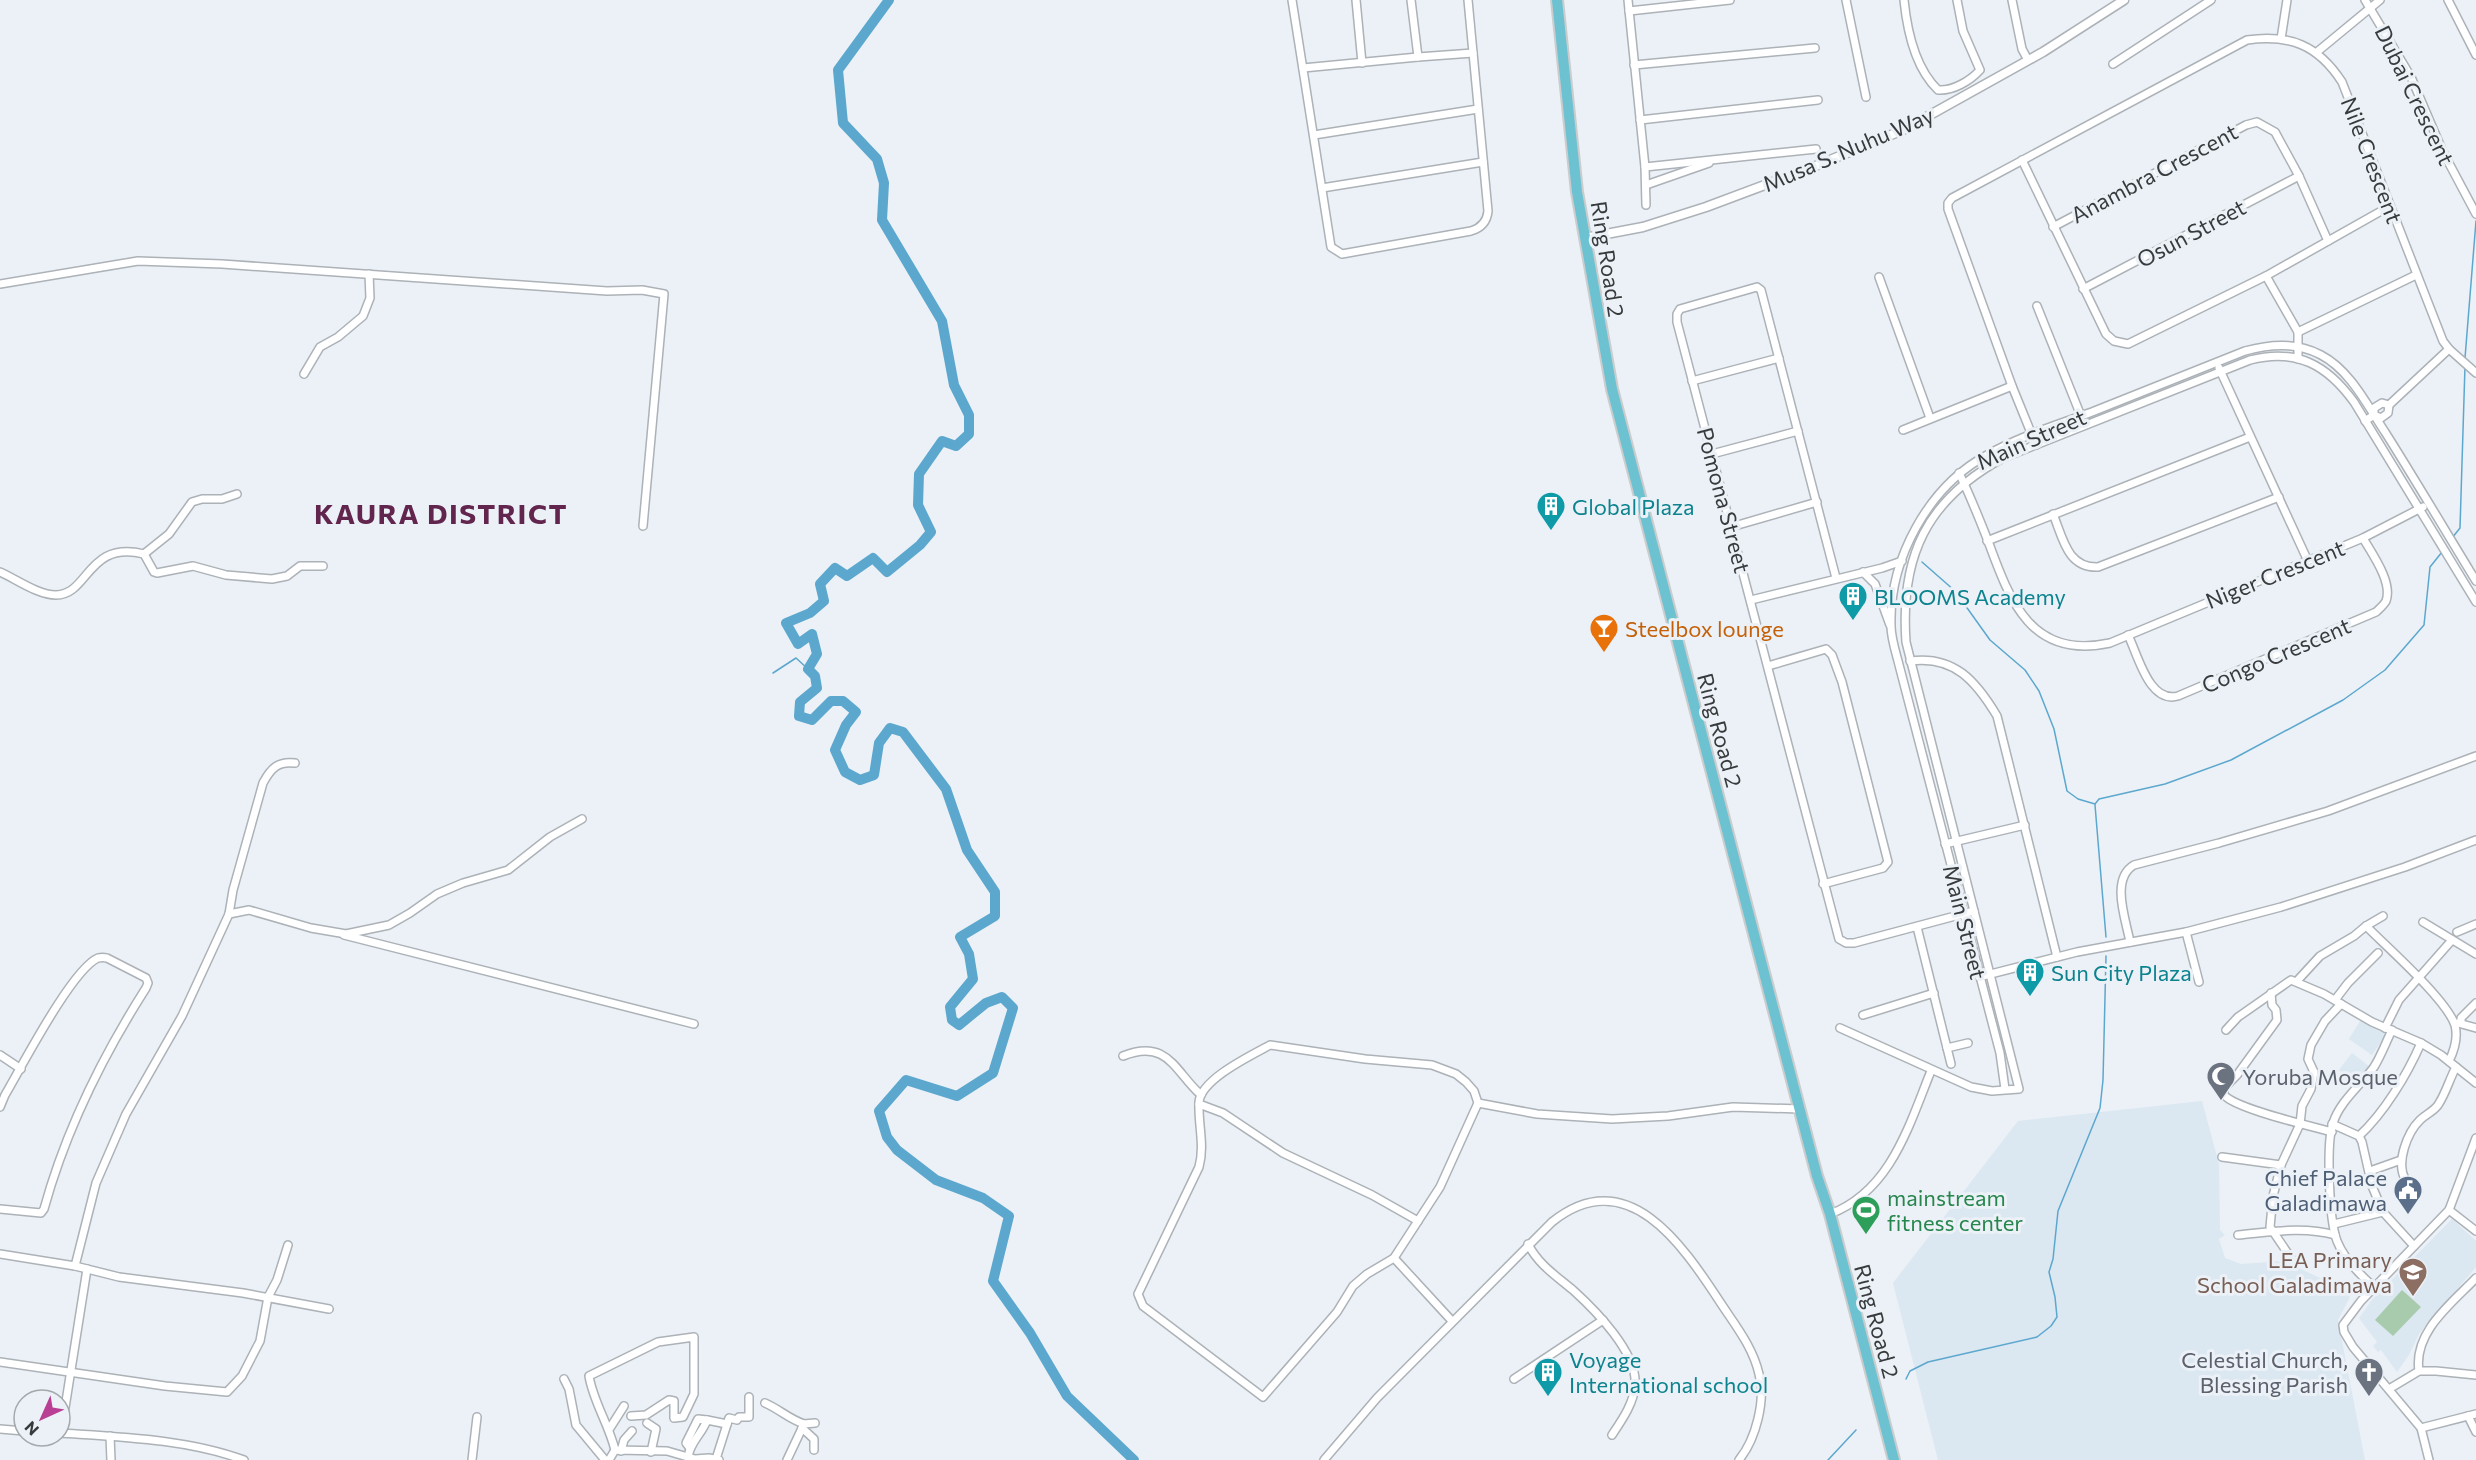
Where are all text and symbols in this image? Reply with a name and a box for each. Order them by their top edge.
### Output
street label: Dubai Crescent [2370,21,2460,169]
street label: Nile Crescent [2336,93,2408,227]
street label: Musa S. Nuhu Way [1758,101,1938,197]
street label: Anambra Crescent [2066,118,2242,228]
street label: Osun Street [2132,193,2250,273]
street label: Ring Road 2 [1586,199,1630,319]
street label: Main Street [1972,403,2090,475]
street label: Pomona Street [1692,424,1756,576]
building icon: Global Plaza [1535,490,1567,532]
place label: Global Plaza [1572,493,1695,520]
district label: KAURA DISTRICT [314,496,568,530]
street label: Niger Crescent [2201,534,2349,614]
building icon: BLOOMS Academy [1837,580,1869,622]
place label: BLOOMS Academy [1874,583,2066,610]
street label: Congo Crescent [2198,611,2354,699]
bar icon: Steelbox lounge [1588,612,1620,654]
place label: Steelbox lounge [1625,615,1784,642]
street label: Ring Road 2 [1692,670,1748,790]
street label: Main Street [1938,862,1992,982]
building icon: Sun City Plaza [2014,956,2046,998]
place label: Sun City Plaza [2051,959,2192,986]
mosque icon: Yoruba Mosque [2205,1060,2237,1102]
place label: Yoruba Mosque [2242,1063,2398,1090]
place label: Chief Palace Galadimawa [2264,1164,2387,1216]
public building icon: Chief Palace Galadimawa [2392,1174,2424,1216]
place label: mainstream fitness center [1887,1184,2023,1236]
sports icon: mainstream fitness center [1850,1194,1882,1236]
place label: LEA Primary School Galadimawa [2197,1246,2392,1298]
school or university icon: LEA Primary School Galadimawa [2397,1256,2429,1298]
street label: Ring Road 2 [1849,1261,1905,1381]
place label: Voyage International school [1569,1346,1768,1398]
place label: Celestial Church, Blessing Parish [2181,1346,2348,1398]
building icon: Voyage International school [1532,1356,1564,1398]
church icon: Celestial Church, Blessing Parish [2353,1356,2385,1398]
north arrow [12,1388,72,1448]
text: N [20,1418,42,1440]

